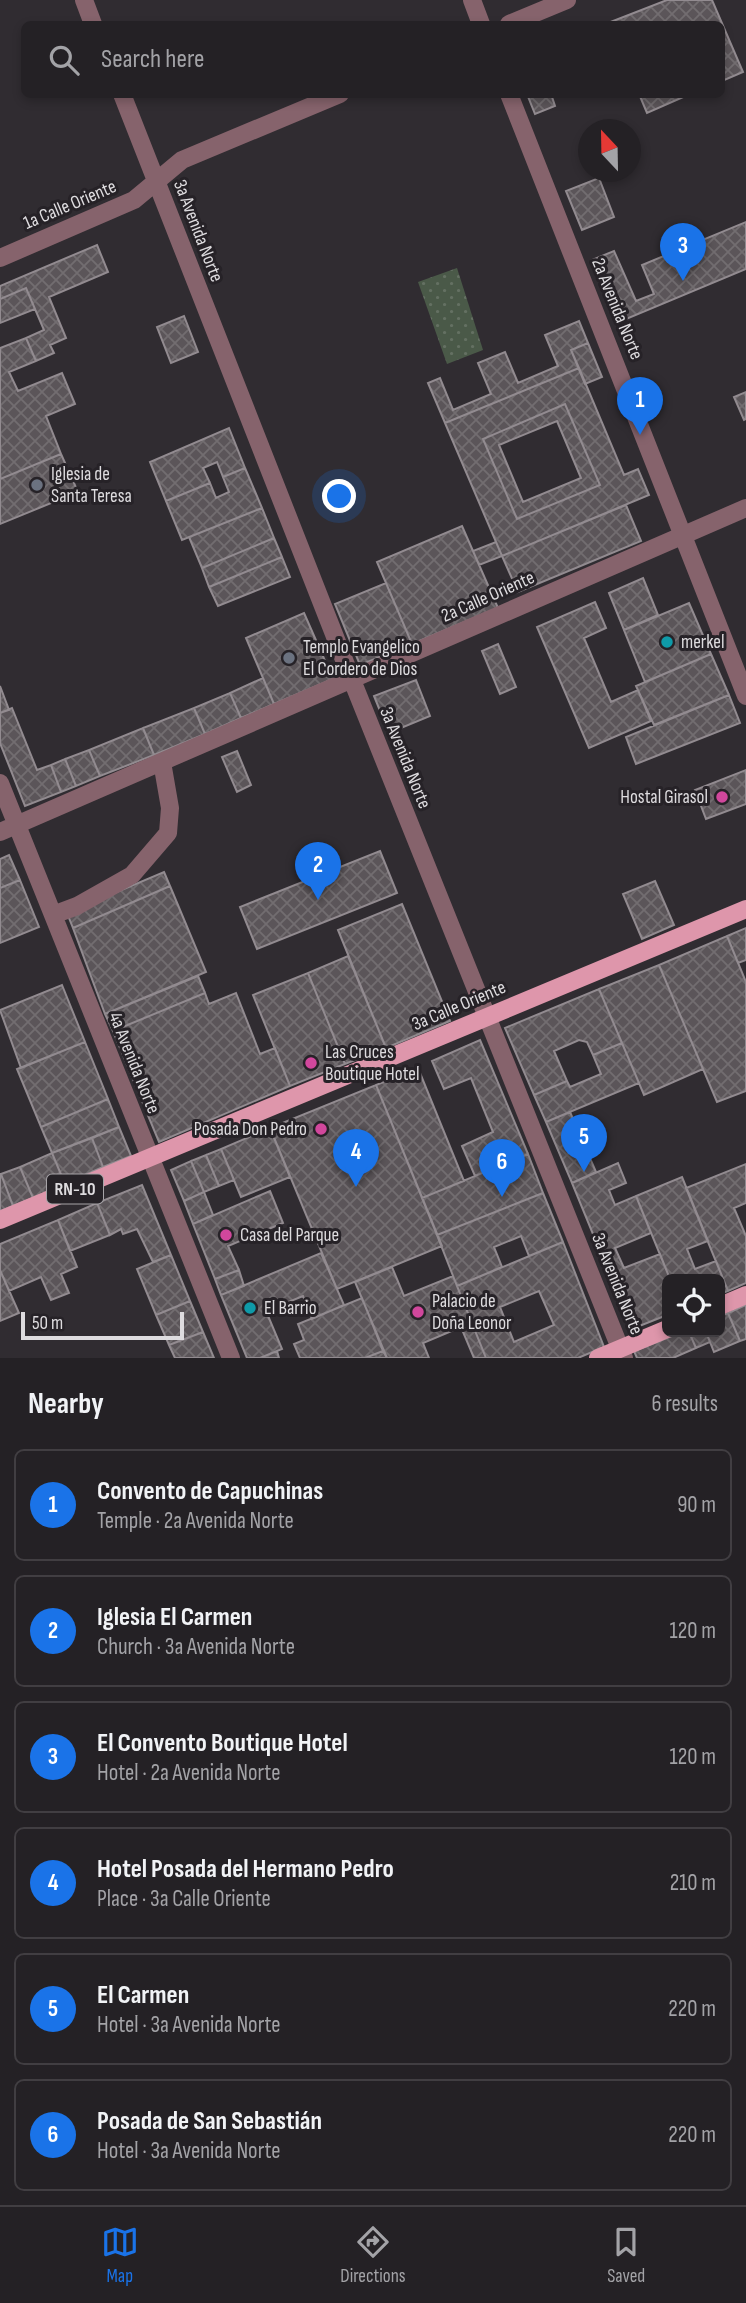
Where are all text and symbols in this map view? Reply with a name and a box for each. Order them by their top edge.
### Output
search box [21,21,725,98]
icon: search [45,41,83,79]
text: Search here [101,44,204,75]
north arrow [578,119,641,182]
street label: 1a Calle Oriente [20,175,120,235]
street label: 3a Avenida Norte [168,177,228,285]
pin: 3 [660,223,706,281]
street label: 2a Avenida Norte [586,255,648,363]
pin: 1 [617,377,663,435]
place label: Iglesia de Santa Teresa [51,463,132,508]
marker: Iglesia de Santa Teresa [29,477,45,493]
your location [322,479,356,513]
street label: 2a Calle Oriente [438,566,538,628]
place label: merkel [681,631,724,654]
marker: merkel [659,634,675,650]
place label: Templo Evangelico El Cordero de Dios [303,636,420,681]
marker: Templo Evangelico El Cordero de Dios [281,650,297,666]
street label: 3a Avenida Norte [374,704,436,812]
place label: Hostal Girasol [620,786,708,809]
marker: Hostal Girasol [714,789,730,805]
pin: 2 [295,842,341,900]
street label: 3a Calle Oriente [409,976,509,1036]
street label: 4a Avenida Norte [103,1009,165,1117]
place label: Las Cruces Boutique Hotel [325,1041,419,1086]
marker: Las Cruces Boutique Hotel [303,1055,319,1071]
pin: 5 [561,1114,607,1172]
place label: Posada Don Pedro [194,1118,307,1141]
marker: Posada Don Pedro [313,1121,329,1137]
pin: 4 [333,1129,379,1187]
pin: 6 [479,1139,525,1197]
road number: RN-10 [47,1174,103,1204]
place label: Casa del Parque [240,1224,339,1247]
marker: Casa del Parque [218,1227,234,1243]
street label: 3a Avenida Norte [586,1230,648,1338]
map controls [662,1274,725,1337]
button: locate [662,1274,725,1337]
place label: Palacio de Doña Leonor [432,1290,512,1335]
place label: El Barrio [264,1297,317,1320]
marker: El Barrio [242,1300,258,1316]
marker: Palacio de Doña Leonor [410,1304,426,1320]
scale bar [21,1309,184,1341]
text: 50 m [32,1312,63,1335]
text: Nearby [28,1386,104,1422]
text: 6 results [652,1390,718,1418]
text: Convento de Capuchinas [97,1476,323,1507]
text: 1 [48,1491,58,1519]
text: 90 m [677,1491,716,1519]
text: Temple · 2a Avenida Norte [97,1507,294,1535]
text: Iglesia El Carmen [97,1602,252,1633]
text: 2 [48,1617,58,1645]
text: 120 m [670,1617,716,1645]
text: Church · 3a Avenida Norte [97,1633,295,1661]
text: El Convento Boutique Hotel [97,1728,348,1759]
text: 3 [48,1743,58,1771]
text: 120 m [670,1743,716,1771]
text: Hotel · 2a Avenida Norte [97,1759,280,1787]
text: Hotel Posada del Hermano Pedro [97,1854,394,1885]
text: 4 [48,1869,58,1897]
text: 210 m [670,1869,716,1897]
text: Place · 3a Calle Oriente [97,1885,271,1913]
text: El Carmen [97,1980,189,2011]
text: 5 [48,1995,58,2023]
text: 220 m [668,1995,716,2023]
text: Hotel · 3a Avenida Norte [97,2011,281,2039]
text: Posada de San Sebastián [97,2106,322,2137]
text: 6 [48,2121,58,2149]
text: 220 m [668,2121,716,2149]
text: Hotel · 3a Avenida Norte [97,2137,281,2165]
tab: Map [101,2223,139,2288]
tab: Directions [340,2223,406,2288]
tab: Saved [607,2223,645,2288]

